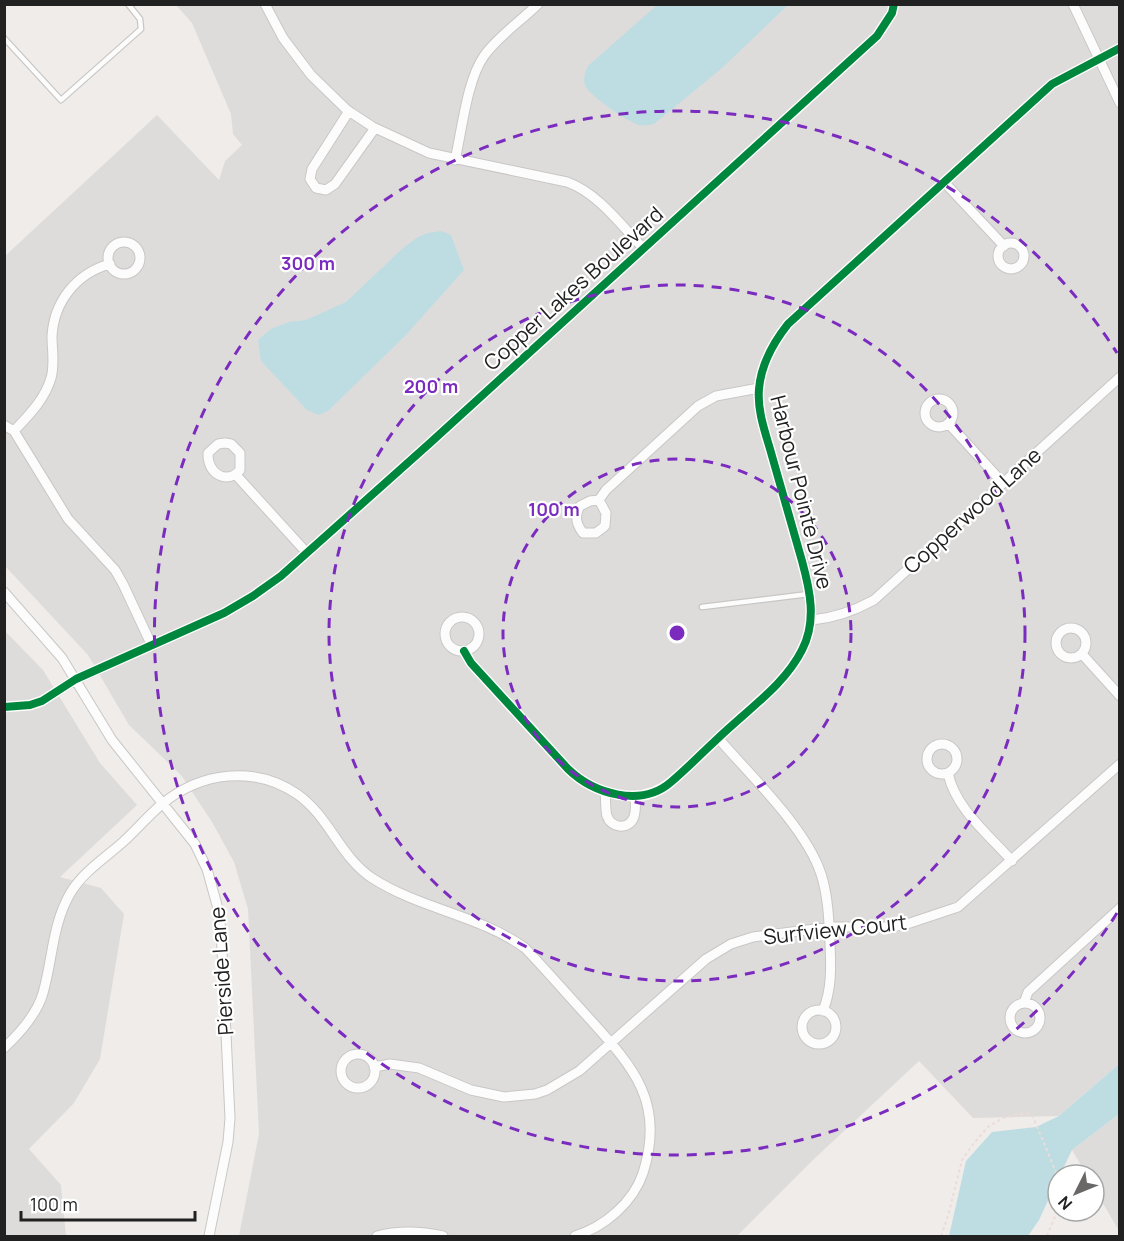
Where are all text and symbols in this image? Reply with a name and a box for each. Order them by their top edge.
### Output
street label: Copper Lakes Boulevard [477,200,669,376]
text: 300 m [281,251,335,275]
text: 200 m [404,374,458,398]
street label: Harbour Pointe Drive [764,392,840,592]
street label: Copperwood Lane [897,441,1047,579]
text: 100 m [528,497,580,521]
centre of rings [667,623,687,643]
street label: Pierside Lane [203,906,239,1036]
street label: Surfview Court [762,908,908,950]
north arrow [1046,1163,1106,1223]
scale bar [21,1184,195,1222]
text: 100 m [30,1192,78,1216]
text: N [1053,1192,1077,1215]

